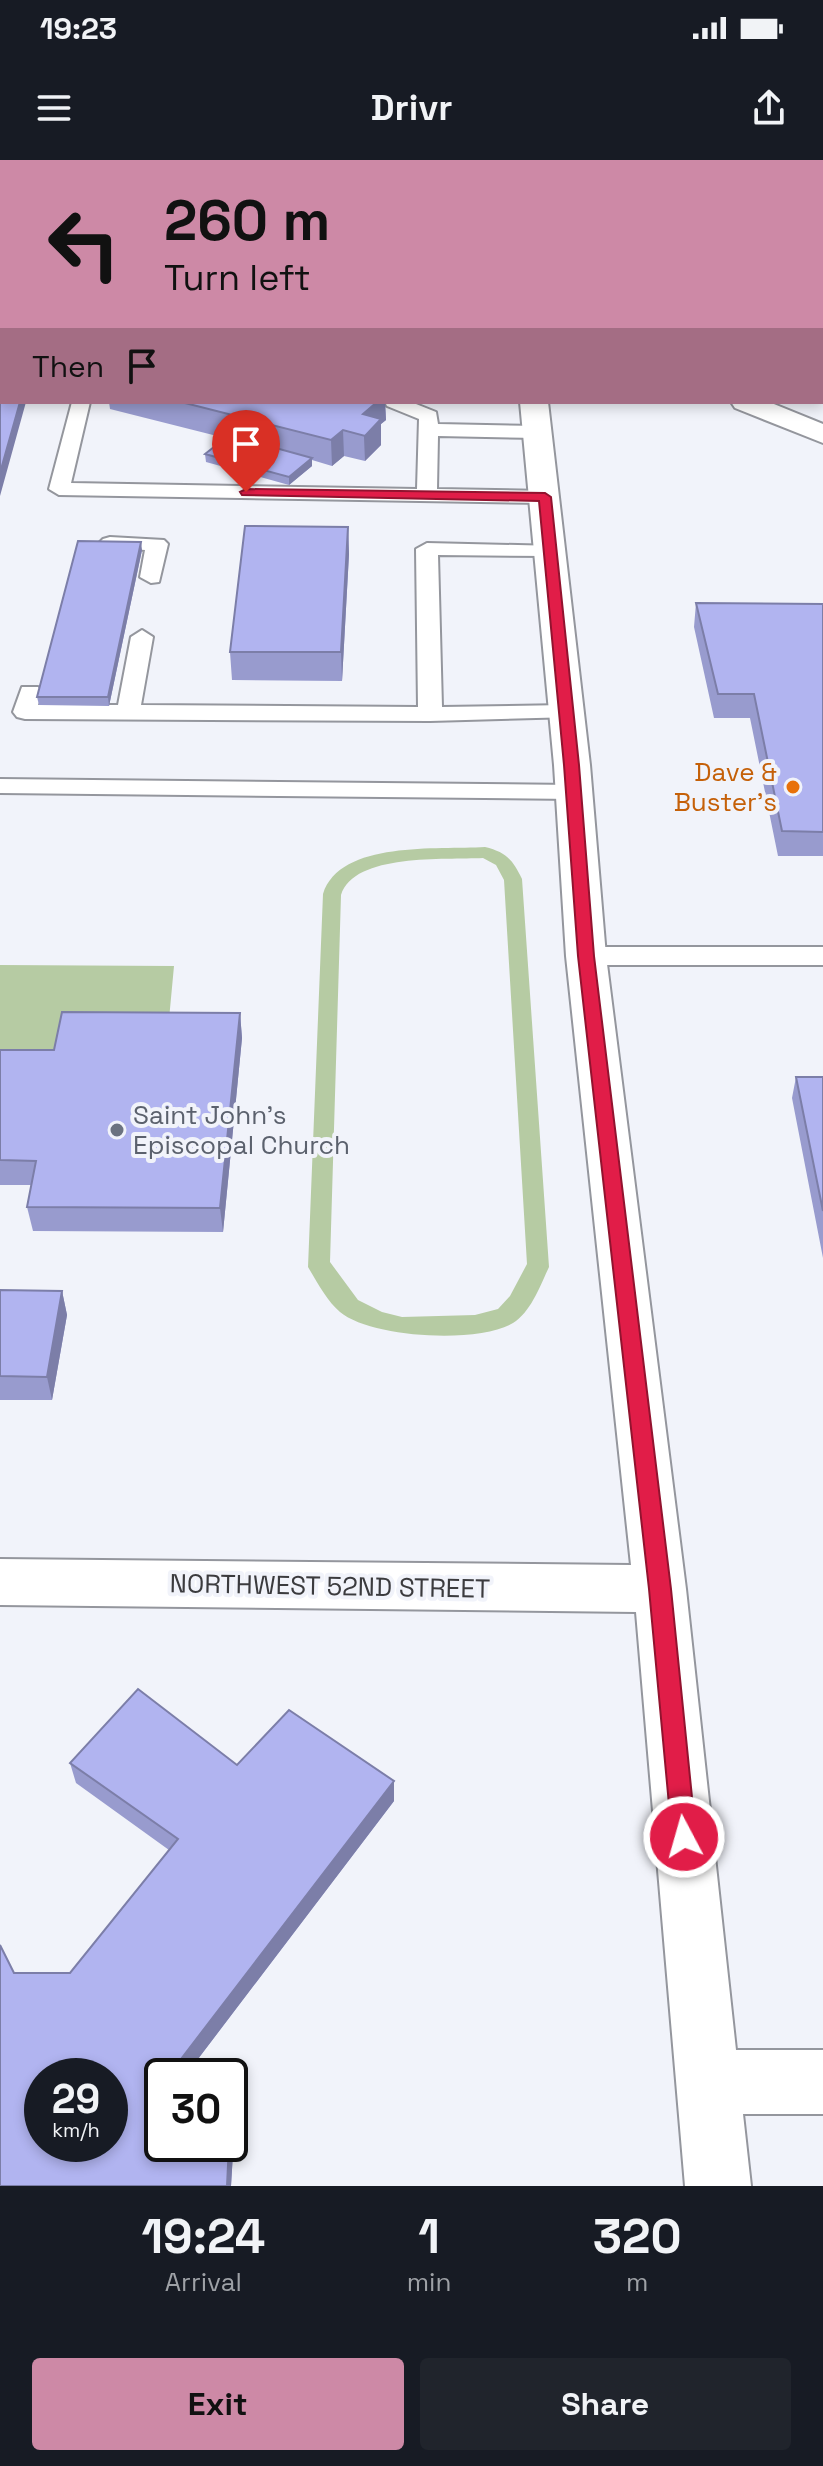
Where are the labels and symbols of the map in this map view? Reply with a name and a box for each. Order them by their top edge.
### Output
pin [212,410,280,492]
place label: Dave & Buster's [674,755,777,819]
marker: Dave & Buster's [784,778,802,796]
place label: Saint John's Episcopal Church [133,1098,350,1162]
marker: Saint John's Episcopal Church [108,1121,126,1139]
street label: NORTHWEST 52ND STREET [169,1566,491,1606]
position arrow [642,1795,726,1879]
speed limit sign: 30 [144,2058,248,2162]

